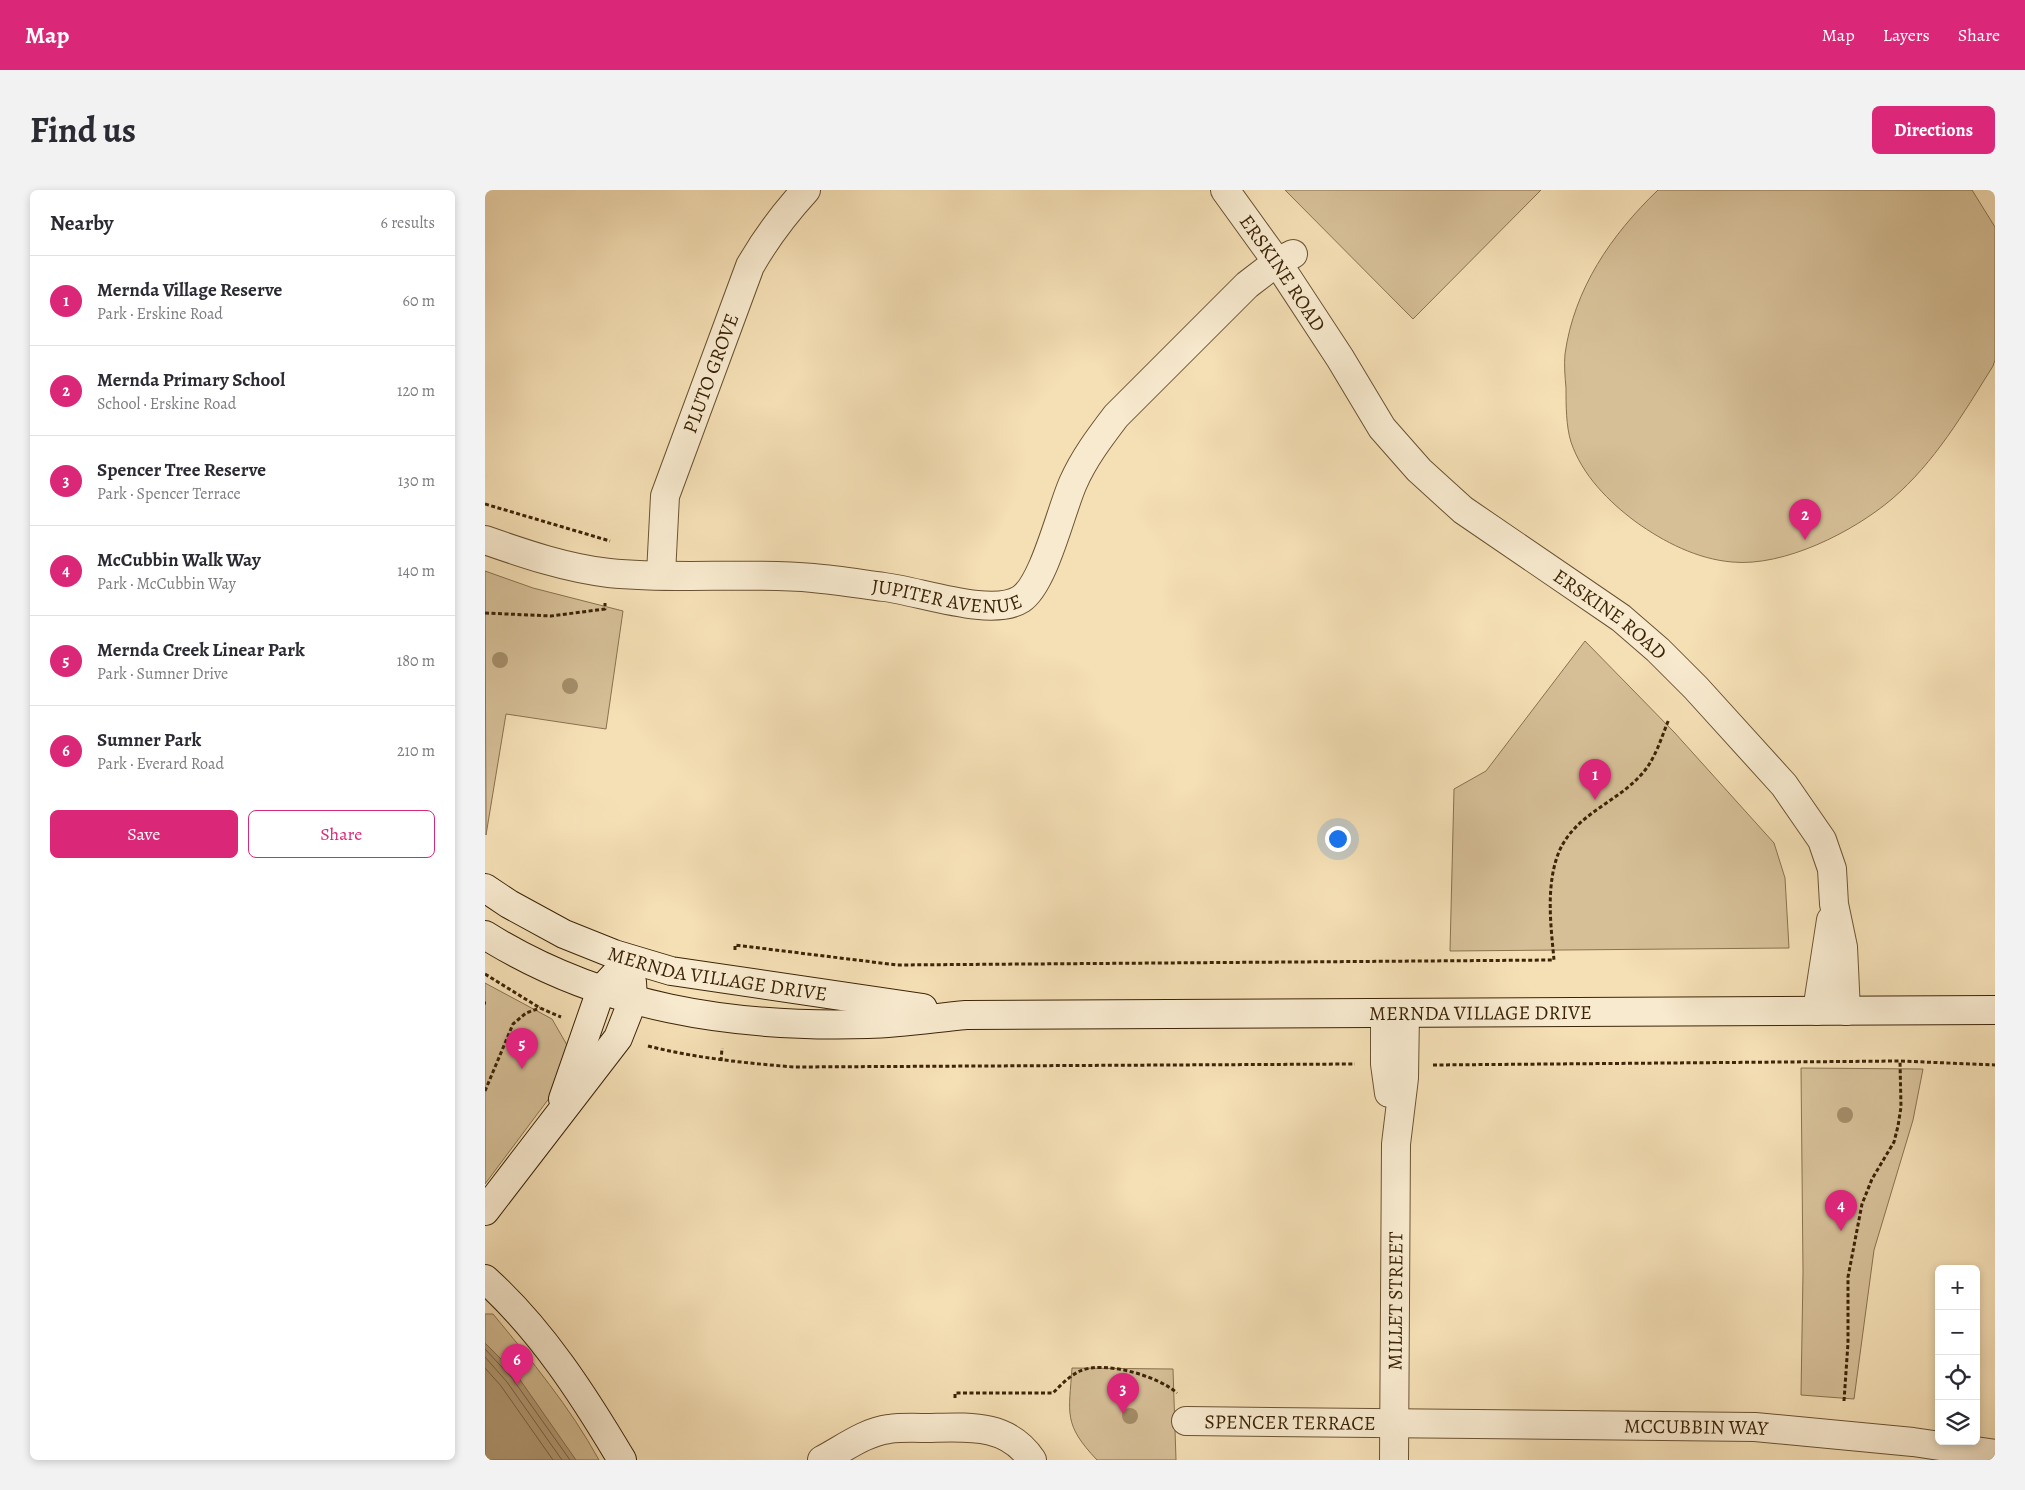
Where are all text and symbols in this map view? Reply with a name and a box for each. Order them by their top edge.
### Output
text: Map [25,19,69,51]
text: Map [1822,23,1855,47]
text: Layers [1883,23,1930,47]
text: Share [1958,23,2000,47]
text: Find us [30,106,136,154]
button: Directions [1872,106,1995,154]
text: Nearby [50,209,113,237]
street label: ERSKINE ROAD [1233,209,1332,336]
text: 6 results [381,212,435,234]
text: Mernda Village Reserve [97,277,282,303]
text: 1 [63,290,69,312]
text: 60 m [403,290,435,312]
text: Park · Erskine Road [97,303,223,325]
street label: PLUTO GROVE [676,309,745,437]
text: Mernda Primary School [97,367,285,393]
text: 2 [62,380,70,402]
text: 120 m [397,380,435,402]
text: School · Erskine Road [97,393,236,415]
text: Spencer Tree Reserve [97,457,266,483]
text: 3 [63,470,69,492]
text: 130 m [398,470,435,492]
text: Park · Spencer Terrace [97,483,241,505]
pin: 2 [1789,499,1821,540]
text: McCubbin Walk Way [97,547,261,573]
text: 4 [62,560,70,582]
text: 140 m [397,560,435,582]
street label: ERSKINE ROAD [1548,562,1673,665]
street label: JUPITER AVENUE [870,572,1026,619]
text: Park · McCubbin Way [97,573,236,595]
text: Mernda Creek Linear Park [97,637,305,663]
text: 5 [63,650,69,672]
text: 180 m [397,650,435,672]
text: Park · Sumner Drive [97,663,228,685]
text: Sumner Park [97,727,201,753]
text: 6 [62,740,70,762]
text: 210 m [397,740,435,762]
text: Park · Everard Road [97,753,224,775]
pin: 1 [1579,759,1611,800]
button: Save [50,810,238,858]
button: Share [248,810,435,858]
your location [1325,826,1351,852]
street label: MERNDA VILLAGE DRIVE [605,939,829,1007]
street label: MERNDA VILLAGE DRIVE [1369,998,1592,1027]
pin: 5 [506,1028,538,1069]
pin: 4 [1825,1190,1857,1231]
street label: MILLET STREET [1381,1231,1409,1370]
map controls [1935,1265,1980,1445]
button: + [1935,1265,1980,1310]
button: − [1935,1310,1980,1355]
pin: 6 [501,1344,533,1385]
button: locate [1935,1355,1980,1400]
pin: 3 [1107,1373,1139,1414]
button: layers [1935,1400,1980,1445]
street label: SPENCER TERRACE [1204,1408,1376,1437]
street label: MCCUBBIN WAY [1624,1412,1770,1442]

